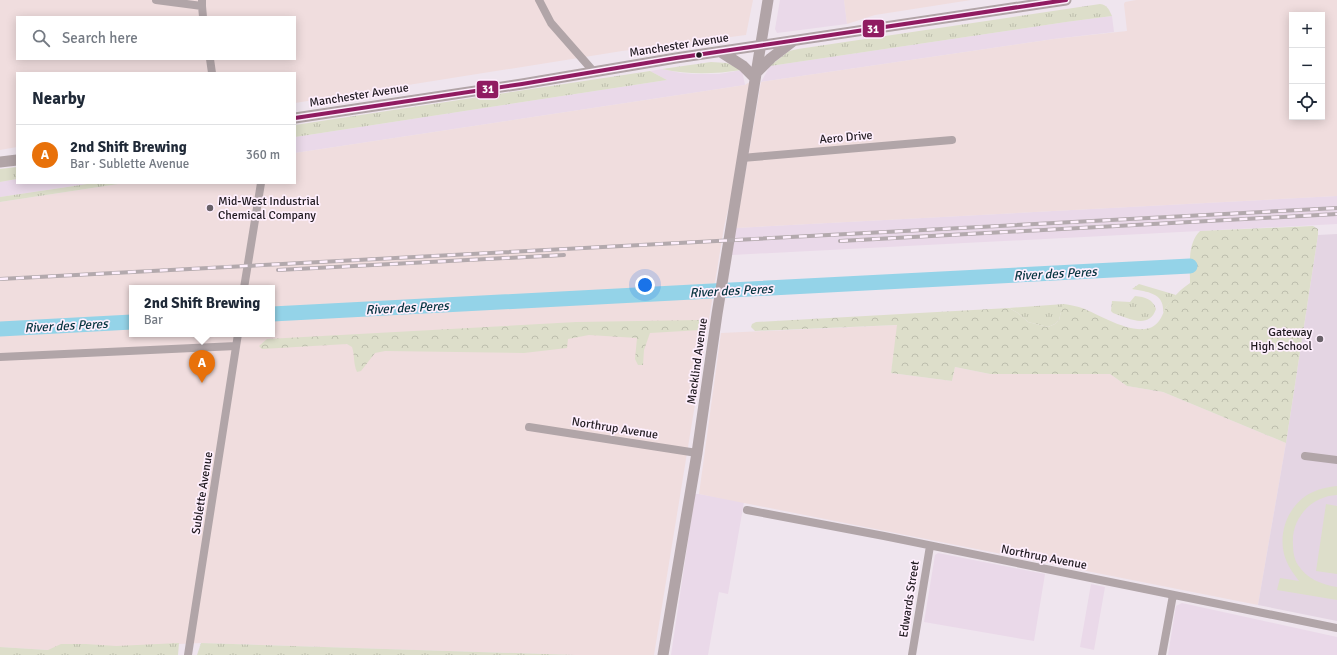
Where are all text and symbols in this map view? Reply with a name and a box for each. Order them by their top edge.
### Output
map controls [1289,12,1325,120]
button: + [1289,12,1325,48]
search box [16,16,296,60]
line badge: 31 [862,19,885,38]
text: 31 [867,23,879,36]
icon: search [30,27,52,49]
text: Search here [62,29,138,47]
street label: Manchester Avenue [628,30,730,61]
button: − [1289,48,1325,84]
unlabelled marker [694,50,704,60]
street label: Manchester Avenue [308,80,410,111]
line badge: 31 [476,80,499,99]
text: 31 [482,83,494,96]
button: locate [1289,84,1325,120]
text: Nearby [32,88,85,109]
street label: Aero Drive [819,128,873,147]
text: 2nd Shift Brewing [70,138,187,156]
text: A [41,147,49,163]
text: 360 m [246,147,280,163]
text: Bar · Sublette Avenue [70,156,189,172]
place label: Mid-West Industrial Chemical Company [218,194,320,223]
marker: Mid-West Industrial Chemical Company [205,203,215,213]
water label: River des Peres [1013,264,1098,284]
your location [635,275,655,295]
water label: River des Peres [689,281,774,301]
popup [129,285,275,337]
text: 2nd Shift Brewing [144,294,260,312]
water label: River des Peres [365,298,450,318]
text: Bar [144,312,163,328]
water label: River des Peres [24,316,109,336]
street label: Macklind Avenue [684,317,711,405]
place label: Gateway High School [1250,325,1312,354]
marker: Gateway High School [1315,334,1325,344]
pin: A [189,350,215,383]
street label: Northrup Avenue [571,414,659,443]
street label: Sublette Avenue [189,451,216,535]
street label: Northrup Avenue [1000,542,1088,573]
street label: Edwards Street [896,560,923,639]

